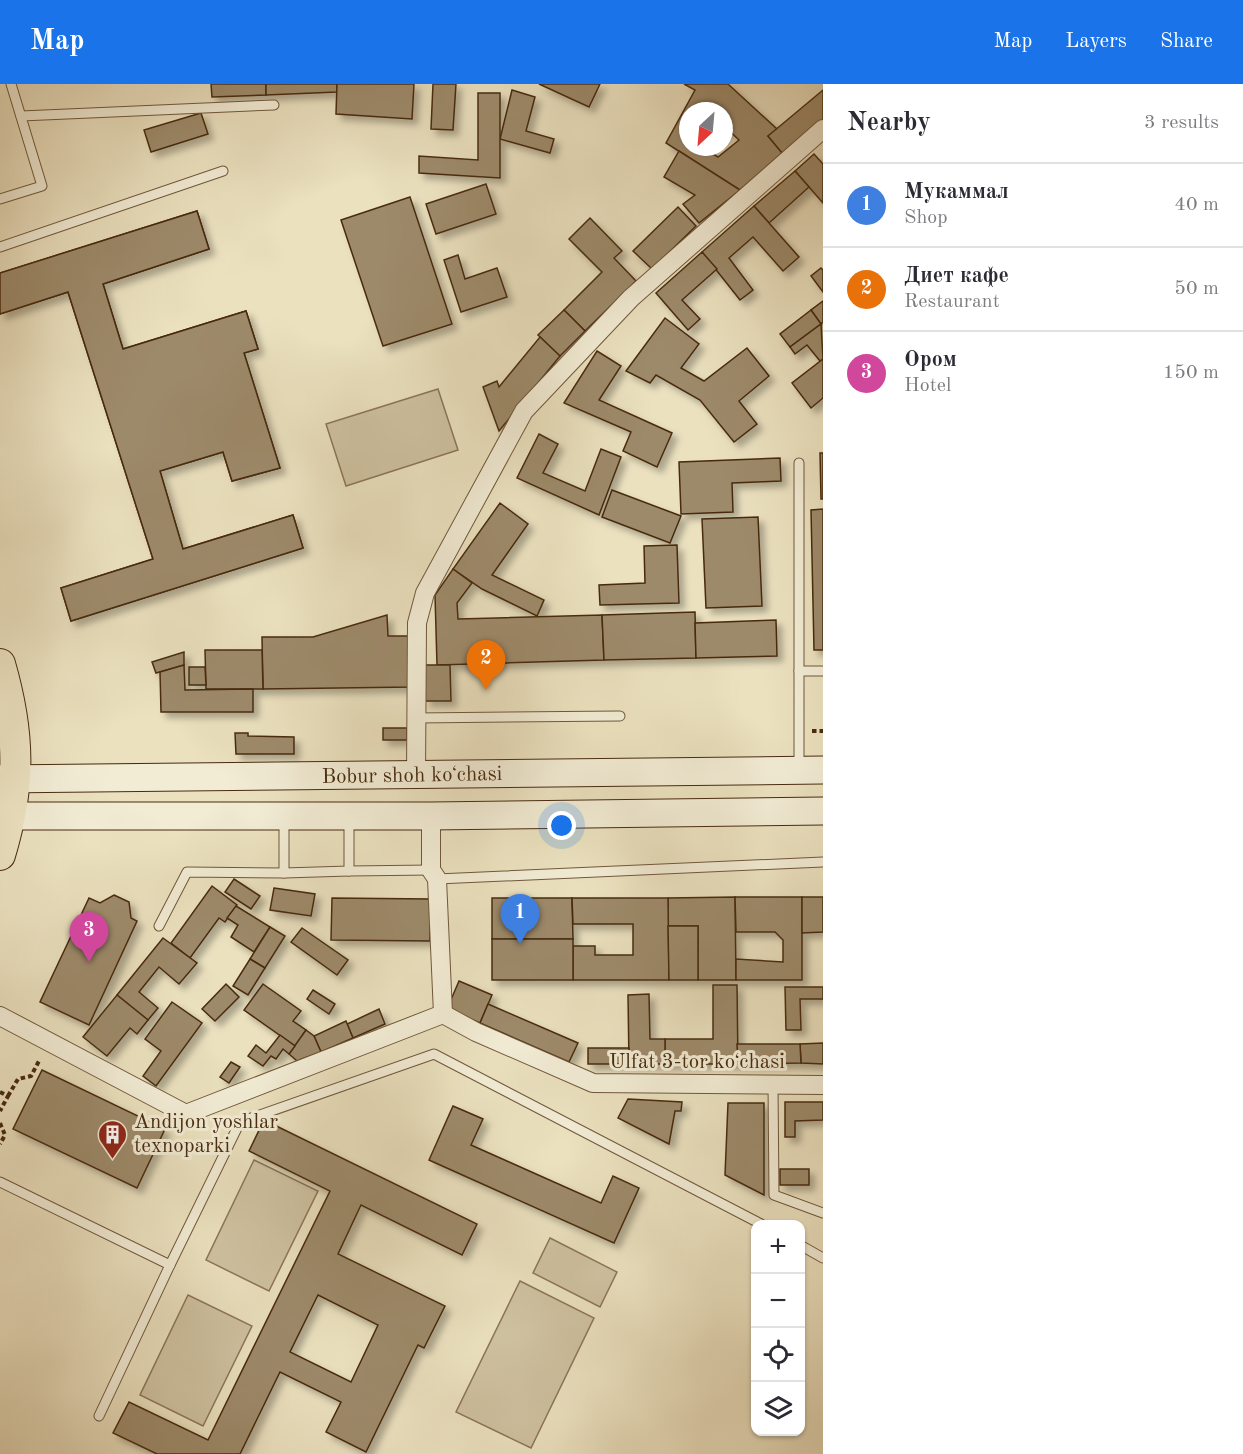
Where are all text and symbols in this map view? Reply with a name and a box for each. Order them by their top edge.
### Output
text: Map [30,28,84,56]
text: Map [993,31,1032,52]
text: Layers [1065,31,1127,52]
text: Share [1160,31,1213,52]
north arrow [679,102,733,156]
text: Nearby [847,110,931,136]
text: 3 results [1144,113,1219,133]
text: Мукаммал [904,181,1009,203]
text: 1 [861,195,872,215]
text: 40 m [1174,195,1219,215]
text: Shop [904,208,948,228]
text: Диет кафе [904,265,1009,287]
text: 2 [861,279,872,299]
text: 50 m [1174,279,1219,299]
text: Restaurant [904,292,1000,312]
text: Ором [904,349,957,371]
text: 3 [861,363,872,383]
text: 150 m [1163,363,1219,383]
text: Hotel [904,376,951,396]
pin: 2 [466,640,506,690]
street label: Bobur shoh koʻchasi [321,764,503,788]
your location [547,811,576,840]
pin: 1 [500,894,540,944]
pin: 3 [70,912,109,962]
street label: Ulfat 3-tor koʻchasi [609,1052,785,1073]
place label: Andijon yoshlar texnoparki [134,1112,278,1157]
building icon: Andijon yoshlar texnoparki [97,1118,129,1160]
map controls [751,1220,805,1436]
button: + [751,1220,805,1274]
button: − [751,1274,805,1328]
button: locate [751,1328,805,1382]
button: layers [751,1382,805,1436]

